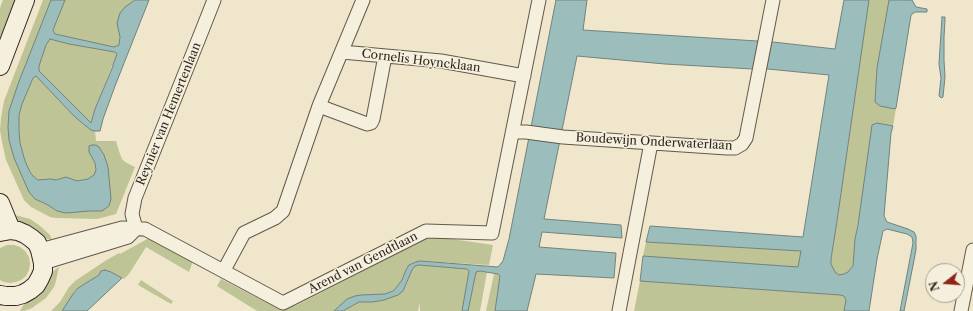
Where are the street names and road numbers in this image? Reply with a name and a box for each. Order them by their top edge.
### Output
street label: Reynier van Hemertenlaan [134,40,204,188]
street label: Cornelis Hoyncklaan [361,47,481,75]
street label: Boudewijn Onderwaterlaan [575,131,733,153]
street label: Arend van Gendtlaan [306,229,420,297]

